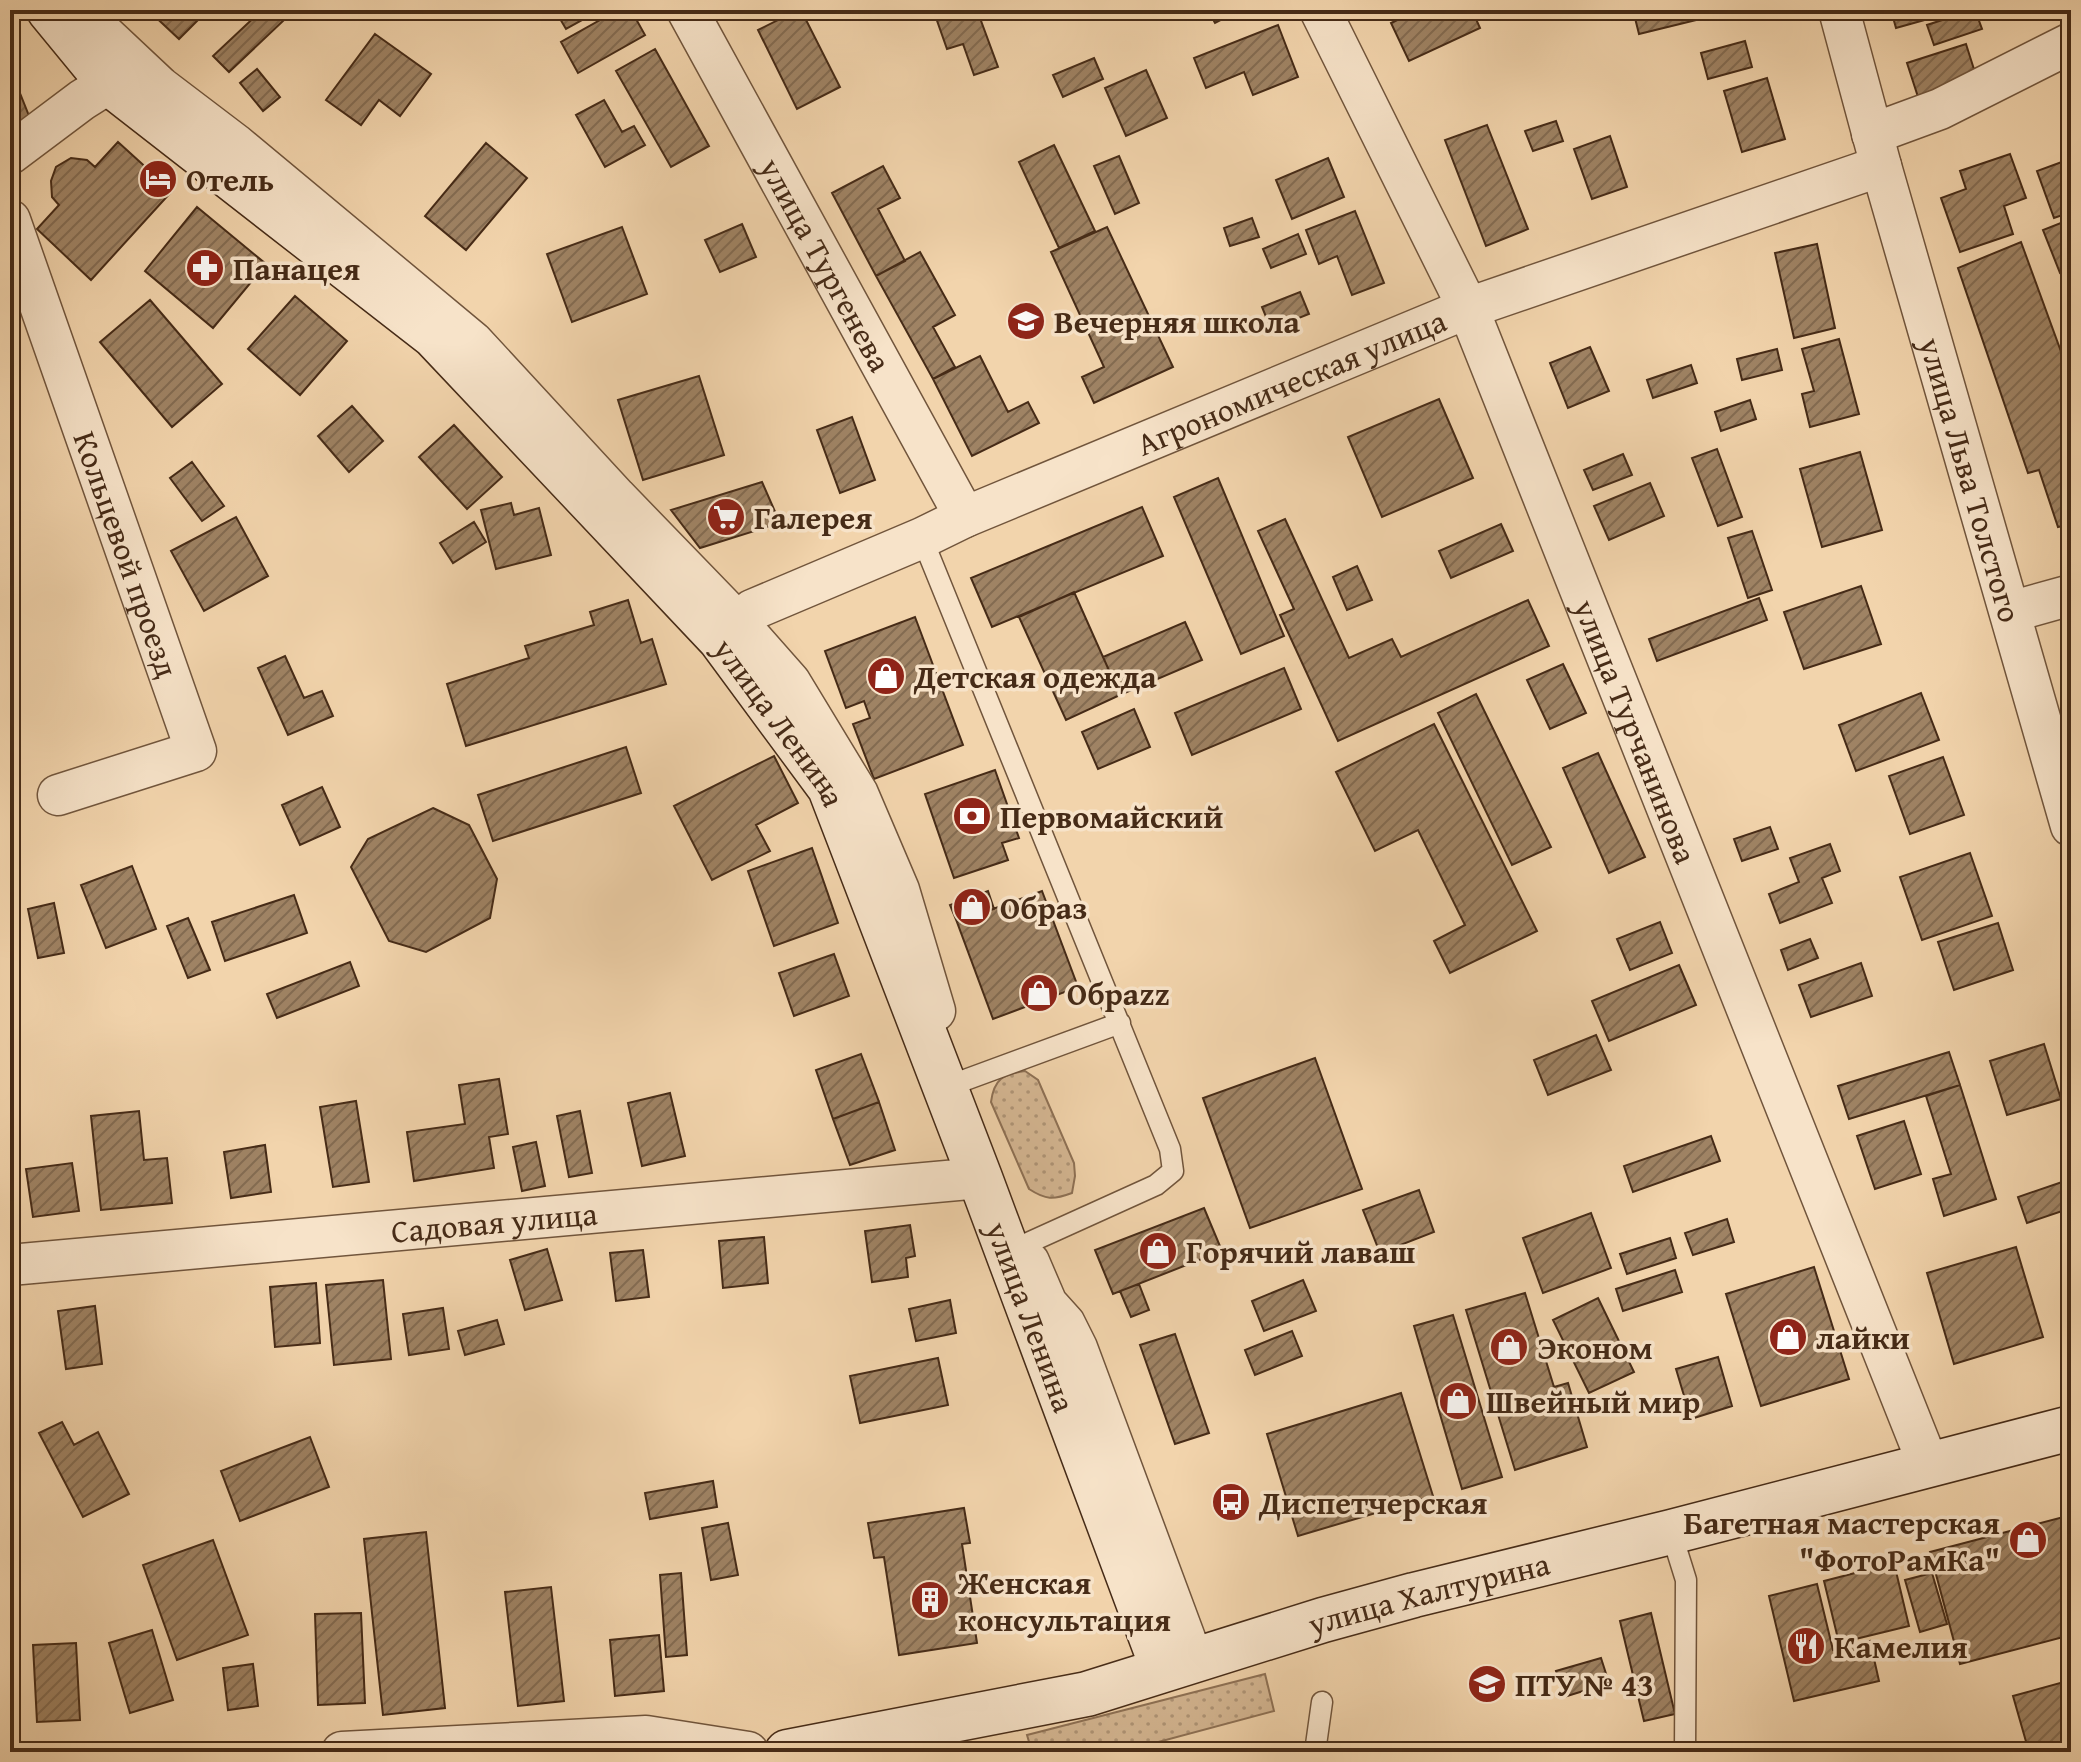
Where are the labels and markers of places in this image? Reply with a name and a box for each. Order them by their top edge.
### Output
place label: Отель [186,156,274,203]
hotel icon: Отель [137,158,179,200]
place label: Панацея [233,245,360,292]
pharmacy icon: Панацея [184,247,226,289]
place label: Вечерняя школа [1054,298,1301,345]
school or university icon: Вечерняя школа [1005,300,1047,342]
place label: Галерея [754,494,872,541]
supermarket icon: Галерея [705,496,747,538]
place label: Детская одежда [913,653,1157,700]
shop icon: Детская одежда [865,655,907,697]
place label: Первомайский [1000,793,1223,840]
bank icon: Первомайский [951,795,993,837]
place label: Образ [1000,884,1087,931]
shop icon: Образ [951,886,993,928]
place label: Обраzz [1067,970,1170,1017]
shop icon: Обраzz [1018,972,1060,1014]
place label: Горячий лаваш [1186,1228,1415,1275]
shop icon: Горячий лаваш [1137,1230,1179,1272]
place label: лайки [1816,1314,1910,1361]
shop icon: лайки [1767,1316,1809,1358]
place label: Эконом [1537,1324,1653,1371]
shop icon: Эконом [1488,1326,1530,1368]
place label: Швейный мир [1486,1378,1700,1425]
shop icon: Швейный мир [1437,1380,1479,1422]
place label: Диспетчерская [1258,1479,1487,1526]
bus stop icon: Диспетчерская [1210,1481,1252,1523]
place label: Багетная мастерская "ФотоРамКа" [1683,1499,2000,1583]
shop icon: Багетная мастерская "ФотоРамКа" [2007,1519,2049,1561]
place label: Женская консультация [957,1559,1171,1643]
building icon: Женская консультация [909,1579,951,1621]
place label: Камелия [1834,1623,1968,1670]
restaurant icon: Камелия [1785,1625,1827,1667]
place label: ПТУ № 43 [1515,1661,1654,1708]
school or university icon: ПТУ № 43 [1466,1663,1508,1705]

